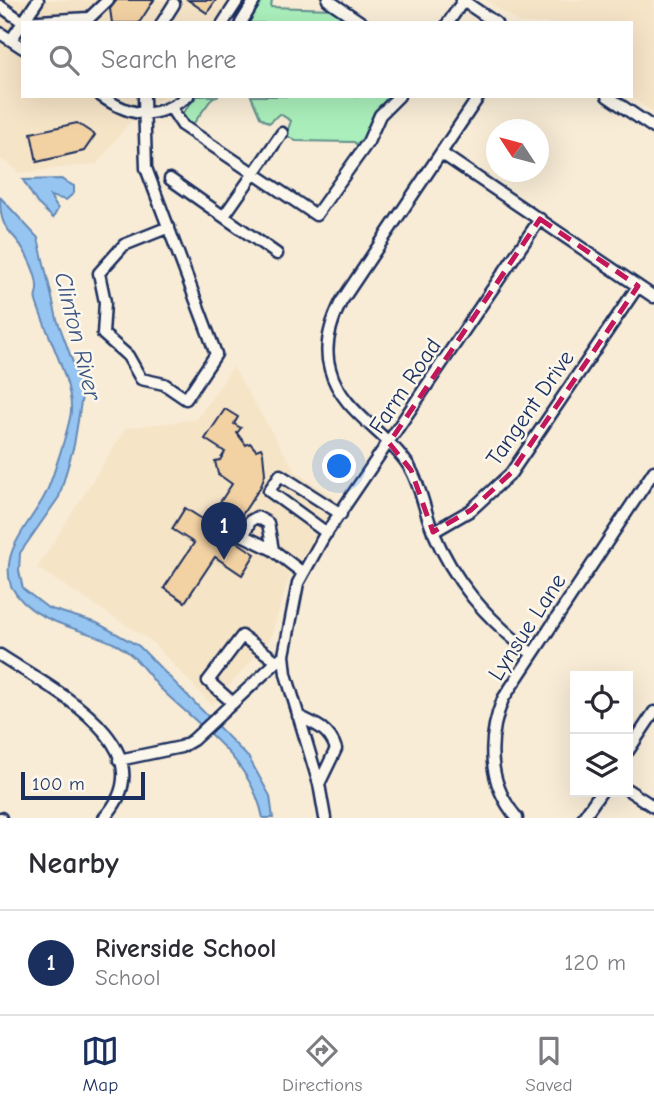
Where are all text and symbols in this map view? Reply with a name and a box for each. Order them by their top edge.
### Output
search box [21,21,633,98]
icon: search [45,41,83,79]
text: Search here [101,45,236,75]
north arrow [486,119,549,182]
water label: Clinton River [49,269,108,404]
street label: Farm Road [363,333,447,439]
street label: Tangent Drive [480,345,580,471]
your location [322,449,356,483]
pin: 1 [201,502,247,560]
street label: Lynsue Lane [482,568,572,686]
map controls [570,671,633,797]
button: locate [570,671,633,734]
button: layers [570,734,633,797]
scale bar [21,769,145,801]
text: 100 m [32,773,85,795]
text: Nearby [28,846,119,881]
text: Riverside School [95,934,276,964]
text: 1 [46,949,56,976]
text: 120 m [564,949,626,976]
text: School [95,964,160,991]
tab: Map [81,1032,119,1096]
tab: Directions [282,1032,362,1096]
tab: Saved [525,1032,573,1096]

